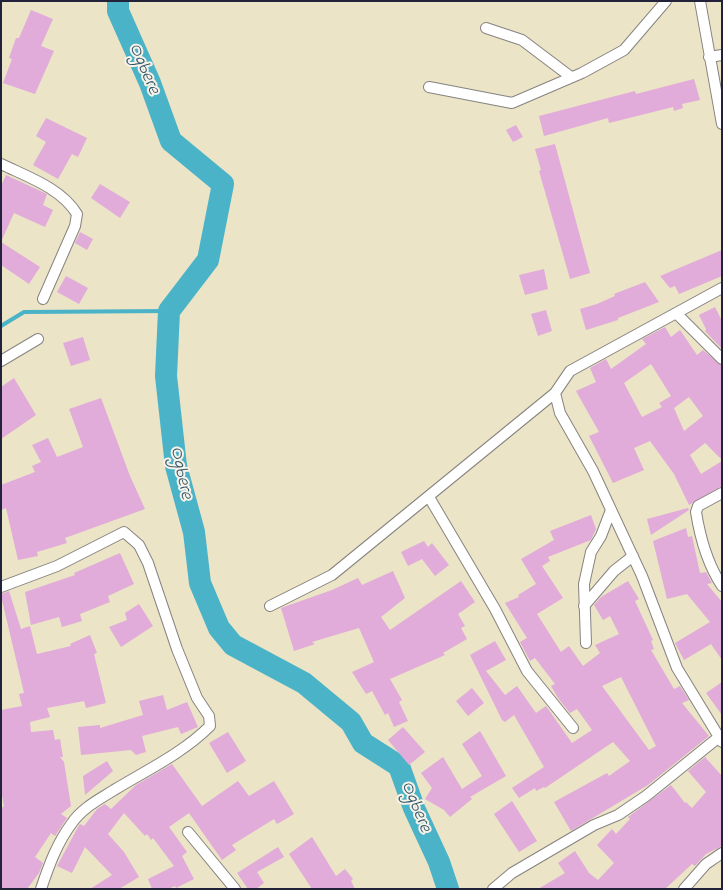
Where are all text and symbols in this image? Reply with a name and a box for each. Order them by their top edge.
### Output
water label: Ogbere [122,40,164,98]
water label: Ogbere [163,445,197,501]
water label: Ogbere [394,778,436,836]

